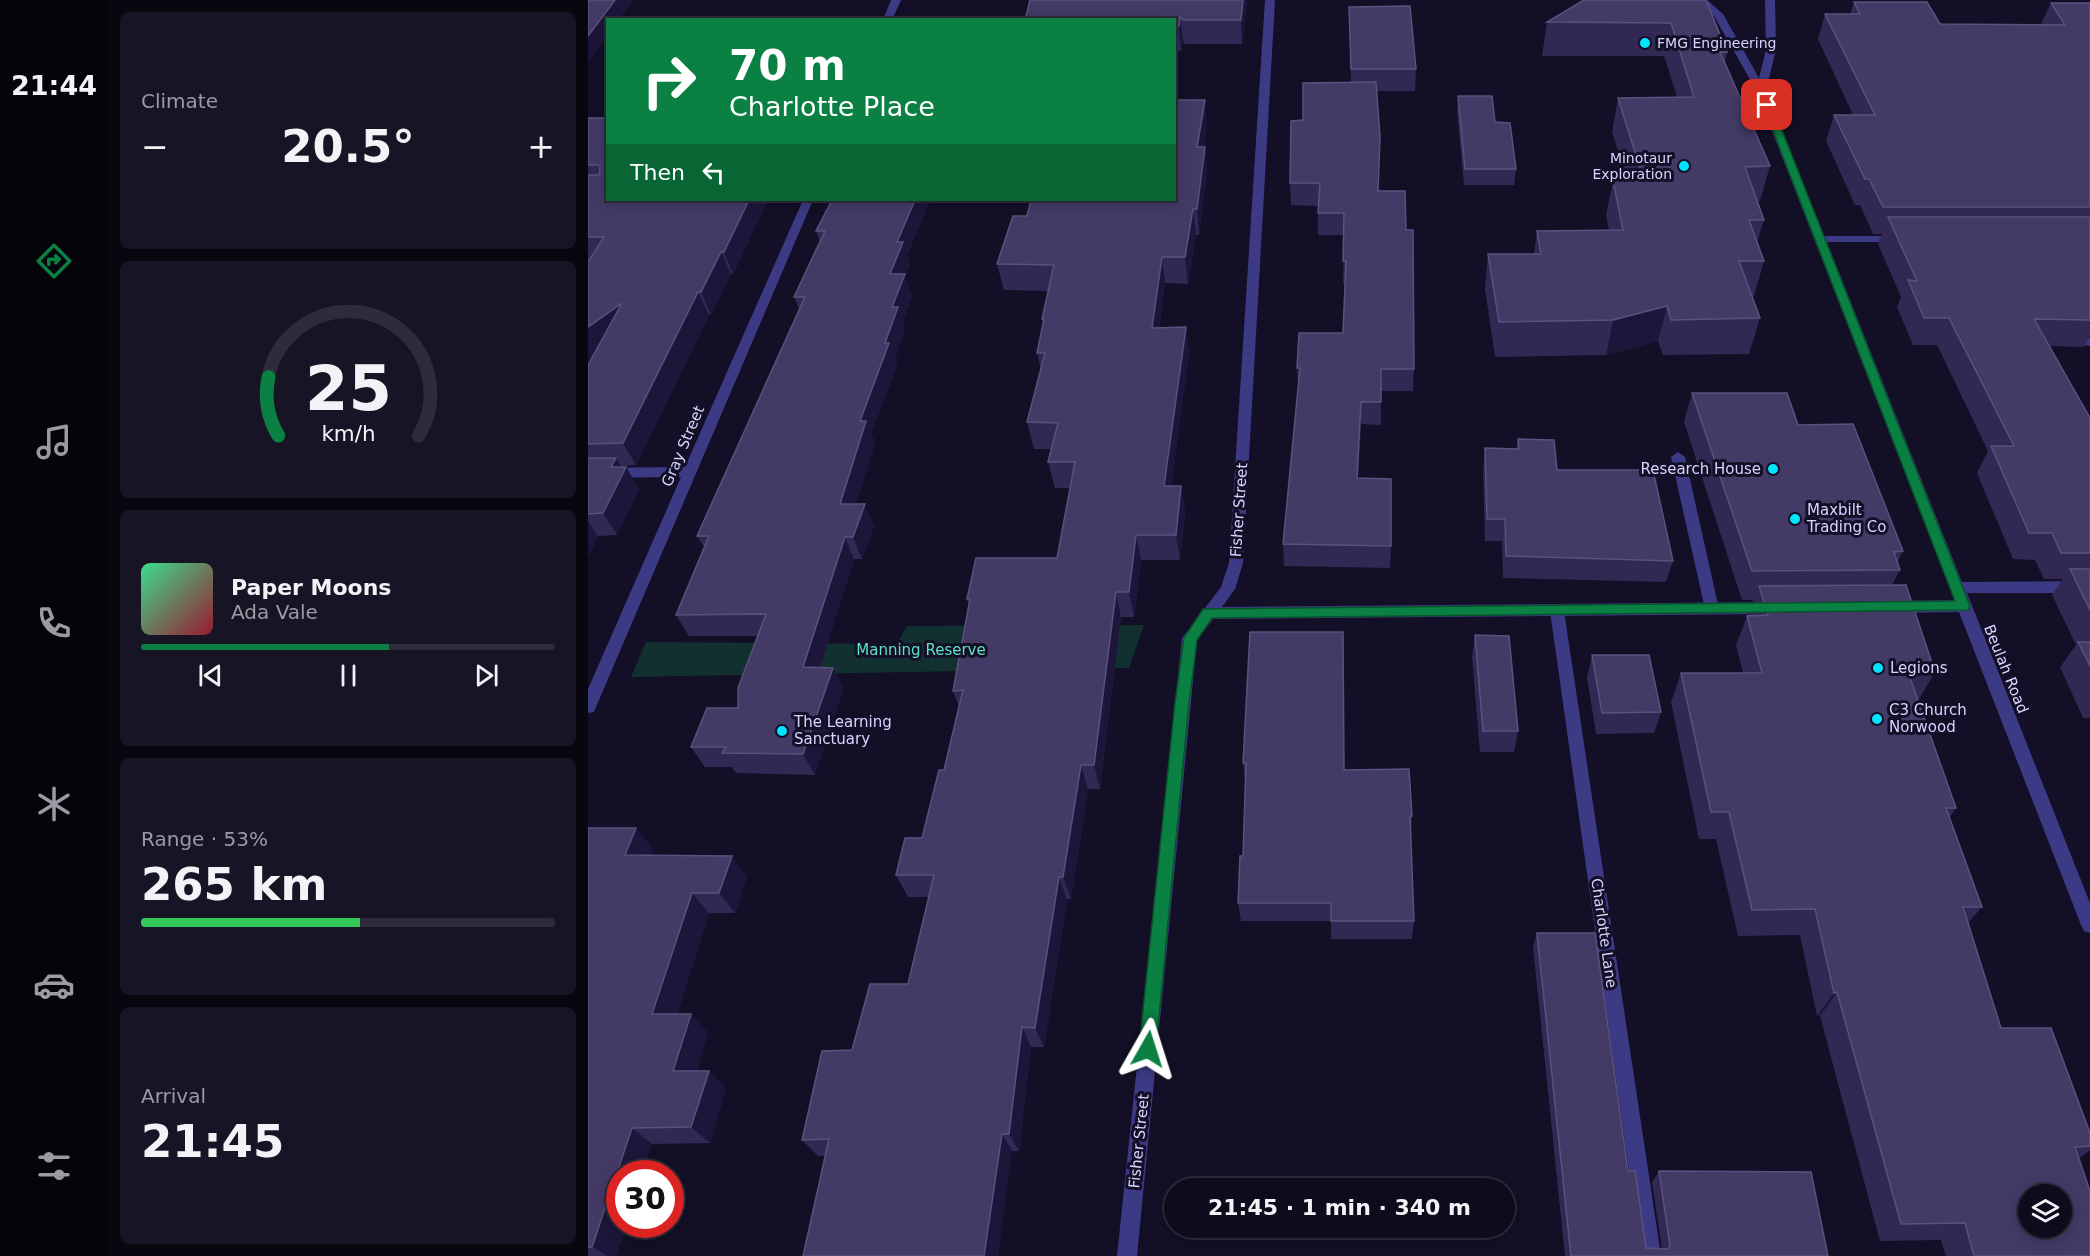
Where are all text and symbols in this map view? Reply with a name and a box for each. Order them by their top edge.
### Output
place label: FMG Engineering [1657,35,1776,51]
marker: FMG Engineering [1638,36,1652,50]
text: 70 m [729,41,846,90]
icon: right [630,42,708,120]
text: 21:44 [11,70,97,101]
pin [1741,79,1792,130]
icon: arrive [1750,88,1783,121]
text: Climate [141,89,218,113]
text: Charlotte Place [729,91,935,122]
text: 20.5° [281,120,415,173]
text: − [141,127,169,166]
text: + [527,127,555,166]
place label: Minotaur Exploration [1592,150,1672,182]
icon: left [697,156,730,189]
marker: Minotaur Exploration [1677,159,1691,173]
text: Then [630,160,685,185]
icon: directions [33,240,75,282]
text: 25 [305,352,391,425]
street label: Gray Street [658,403,708,489]
icon: music [33,421,75,463]
text: km/h [321,422,375,447]
place label: Research House [1640,460,1761,478]
street label: Fisher Street [1227,462,1251,558]
marker: Research House [1766,462,1780,476]
place label: Maxbilt Trading Co [1806,501,1886,536]
marker: Maxbilt Trading Co [1788,512,1802,526]
text: Paper Moons [231,575,391,600]
text: Ada Vale [231,600,318,624]
icon: phone [33,602,75,644]
street label: Beulah Road [1980,622,2032,716]
park label: Manning Reserve [856,641,986,659]
icon: previous [194,659,227,692]
icon: pause [332,659,365,692]
icon: next [470,659,503,692]
place label: Legions [1890,659,1948,677]
marker: Legions [1871,661,1885,675]
place label: C3 Church Norwood [1889,701,1967,736]
marker: C3 Church Norwood [1870,712,1884,726]
place label: The Learning Sanctuary [793,713,892,748]
marker: The Learning Sanctuary [775,724,789,738]
icon: climate [33,783,75,825]
text: Range · 53% [141,827,268,851]
text: 265 km [141,858,327,911]
street label: Charlotte Lane [1587,877,1621,989]
icon: car [33,964,75,1006]
position arrow [1116,1017,1180,1081]
text: Arrival [141,1084,206,1108]
street label: Fisher Street [1125,1093,1153,1189]
text: 21:45 [141,1115,284,1168]
icon: filters [33,1145,75,1187]
speed limit sign: 30 [606,1160,684,1238]
map controls [2018,1184,2072,1238]
button: layers [2018,1184,2072,1238]
text: 21:45 · 1 min · 340 m [1208,1195,1471,1220]

